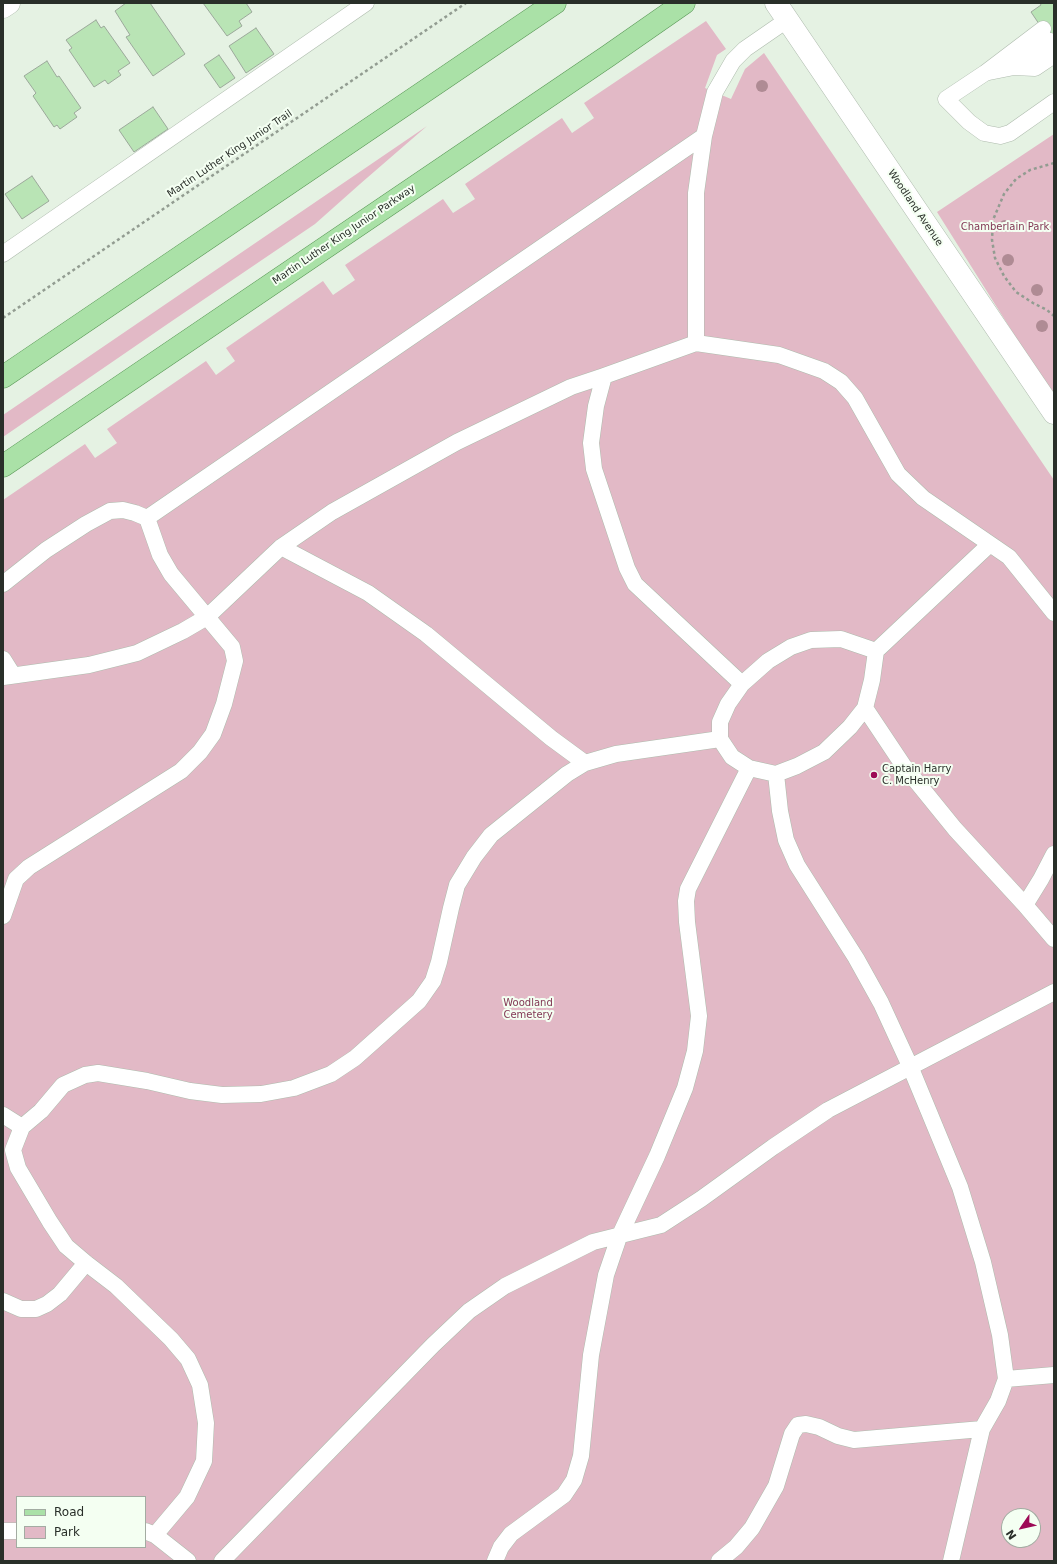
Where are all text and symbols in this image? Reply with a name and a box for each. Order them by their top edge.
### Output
street label: Martin Luther King Junior Trail [165,108,295,200]
street label: Woodland Avenue [885,167,945,249]
street label: Martin Luther King Junior Parkway [270,183,418,287]
park label: Chamberlain Park [961,221,1049,233]
place label: Captain Harry C. McHenry [882,763,951,786]
marker: Captain Harry C. McHenry [869,770,879,780]
park label: Woodland Cemetery [503,997,553,1020]
legend [16,1496,146,1548]
text: Road [54,1505,84,1519]
north arrow [1001,1508,1041,1548]
text: Park [54,1525,80,1539]
text: N [1003,1527,1019,1542]

